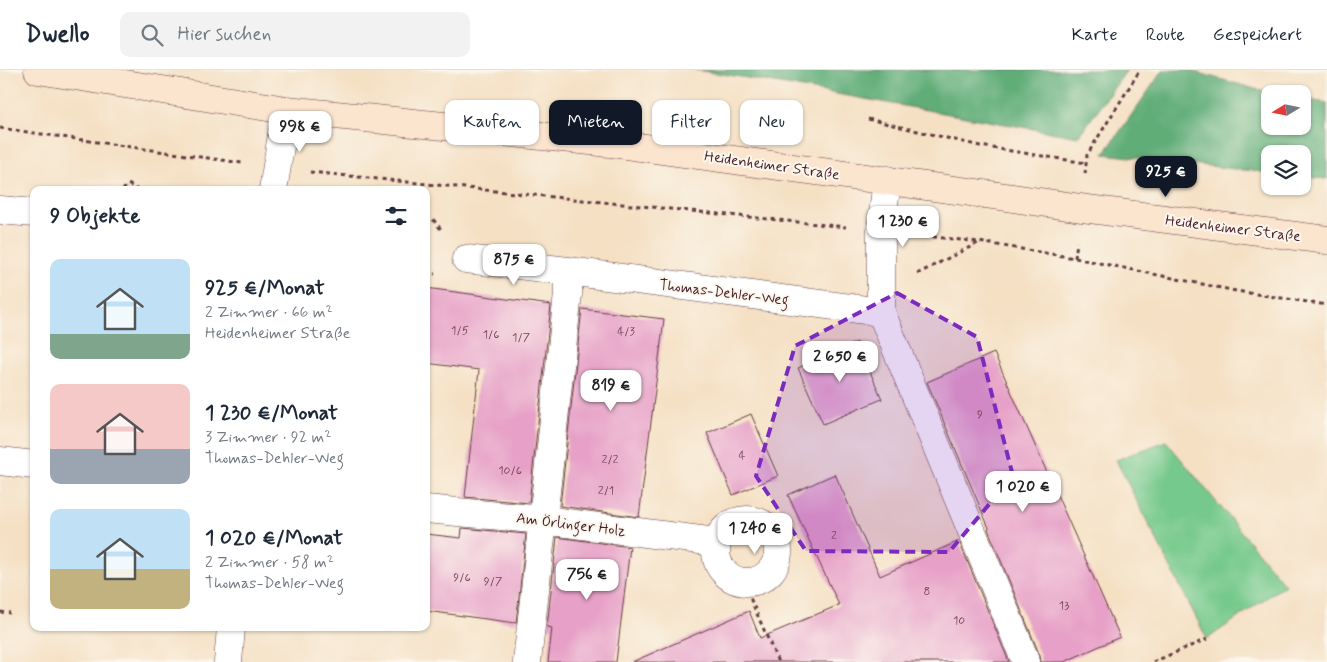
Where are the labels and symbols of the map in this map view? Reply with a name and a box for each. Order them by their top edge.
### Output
north arrow [1261,85,1311,135]
pin: 998 € [265,111,335,153]
street label: Heidenheimer Straße [703,147,841,185]
pin: 925 € [1131,156,1201,198]
pin: 1 230 € [857,206,949,248]
street label: Heidenheimer Straße [1164,211,1302,247]
pin: 875 € [479,244,549,286]
street label: Thomas-Dehler-Weg [658,275,790,312]
house number: 1/5 [451,323,469,339]
house number: 4/3 [617,324,635,340]
house number: 1/6 [483,327,499,343]
house number: 1/7 [512,330,530,346]
pin: 2 650 € [794,340,886,383]
pin: 819 € [576,370,646,412]
house number: 9 [977,407,983,423]
house number: 4 [739,448,746,464]
house number: 2/2 [602,452,619,468]
house number: 10/6 [498,463,522,479]
pin: 1 020 € [977,470,1069,513]
house number: 2/1 [598,483,614,499]
street label: Am Örlinger Holz [515,508,627,543]
pin: 1 240 € [709,512,801,555]
house number: 2 [831,528,837,544]
pin: 756 € [552,558,622,601]
house number: 9/6 [453,570,471,586]
house number: 9/7 [484,574,502,590]
house number: 8 [924,584,930,600]
house number: 13 [1059,598,1069,614]
house number: 10 [953,613,965,629]

